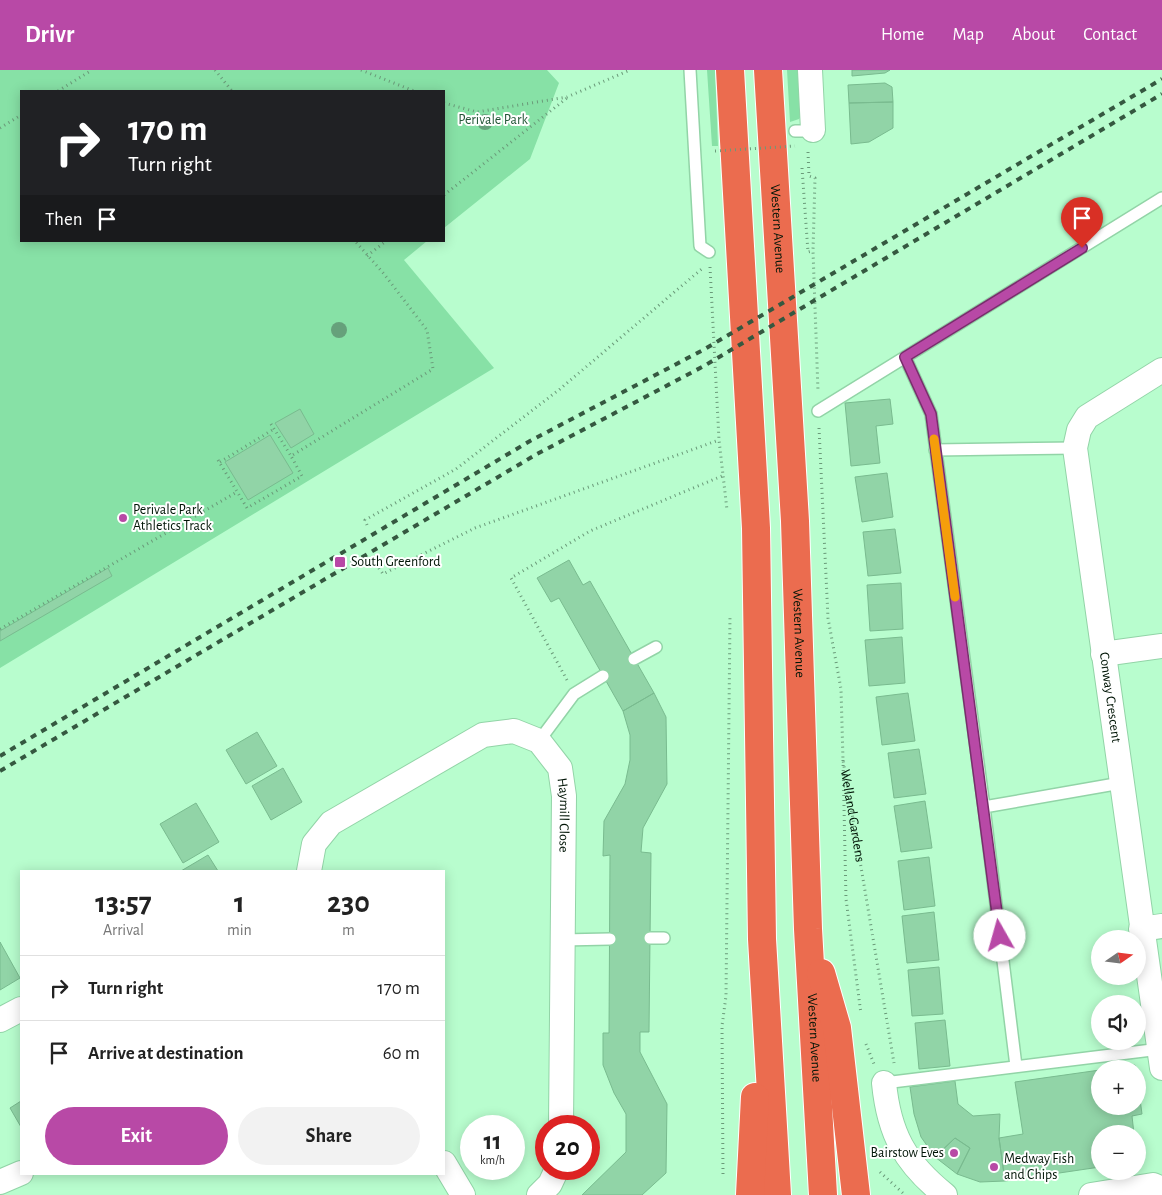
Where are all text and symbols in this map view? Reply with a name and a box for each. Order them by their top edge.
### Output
text: Drivr [25,23,74,47]
text: Home [881,26,924,44]
text: Map [952,26,984,44]
text: About [1012,26,1055,44]
text: Contact [1083,26,1137,44]
icon: right [45,110,110,175]
text: 170 m [128,112,208,147]
park label: Perivale Park [458,113,528,127]
text: Turn right [128,153,212,175]
street label: Western Avenue [768,184,787,274]
pin [1061,197,1103,248]
icon: arrive [1068,204,1096,232]
icon: arrive [93,205,121,233]
text: Then [45,210,83,229]
place label: Perivale Park Athletics Track [133,503,212,533]
marker: Perivale Park Athletics Track [117,512,129,524]
marker: South Greenford [333,555,347,569]
place label: South Greenford [351,555,441,569]
street label: Western Avenue [790,588,807,678]
street label: Conway Crescent [1097,651,1123,744]
street label: Welland Gardens [838,768,867,863]
street label: Haymill Close [555,777,571,853]
text: 13:57 [95,888,152,918]
text: 1 [234,888,245,918]
text: 230 [327,888,370,918]
position arrow [973,909,1025,961]
text: Arrival [103,922,144,938]
text: min [227,922,252,938]
text: m [342,922,355,938]
north arrow [1091,930,1146,985]
map controls [1091,930,1146,1180]
icon: right [45,974,73,1002]
text: Turn right [88,979,163,998]
text: 170 m [377,979,420,998]
street label: Western Avenue [805,993,824,1083]
button: sound [1091,995,1146,1050]
icon: arrive [45,1039,73,1067]
text: Arrive at destination [88,1044,244,1063]
text: 60 m [383,1044,420,1063]
button: + [1091,1060,1146,1115]
button: Exit [45,1107,228,1165]
button: Share [238,1107,420,1165]
speed limit sign: 20 [535,1115,600,1180]
button: − [1091,1125,1146,1180]
text: 11 [483,1129,502,1154]
place label: Bairstow Eves [871,1146,944,1160]
marker: Bairstow Eves [948,1147,960,1159]
place label: Medway Fish and Chips [1004,1152,1074,1182]
text: km/h [480,1154,505,1166]
marker: Medway Fish and Chips [988,1161,1000,1173]

